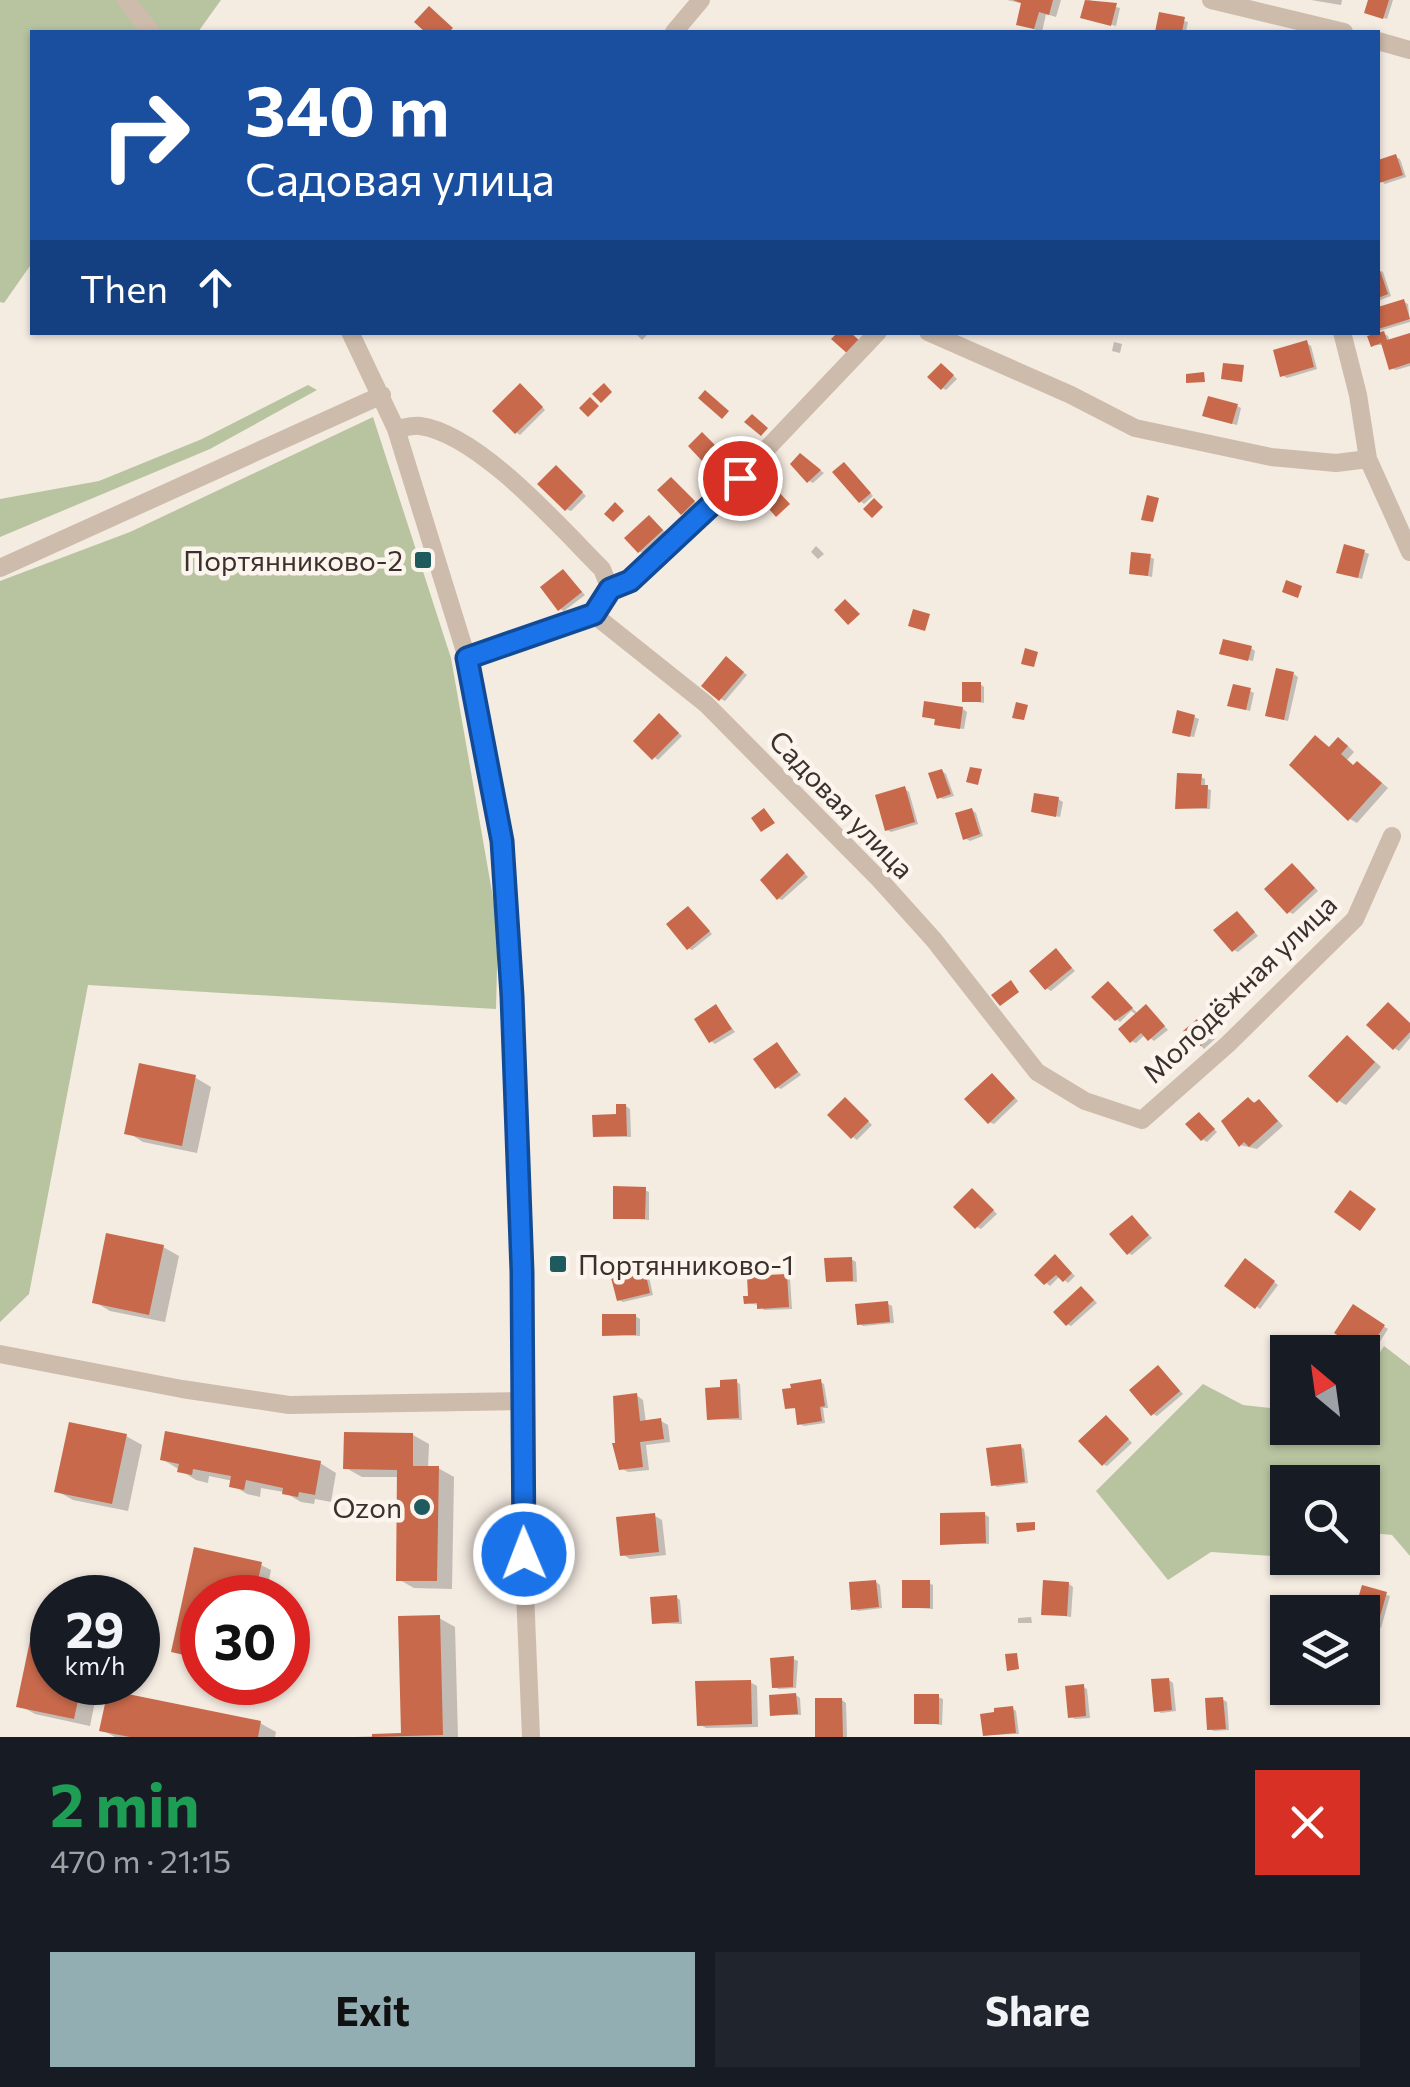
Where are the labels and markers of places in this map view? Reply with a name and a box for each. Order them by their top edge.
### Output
pin [698,436,783,521]
place label: Портянниково-2 [183,543,403,577]
marker: Портянниково-2 [412,549,434,571]
place label: Портянниково-1 [578,1247,794,1281]
marker: Портянниково-1 [547,1253,569,1275]
place label: Ozon [332,1490,402,1524]
marker: Ozon [411,1496,433,1518]

